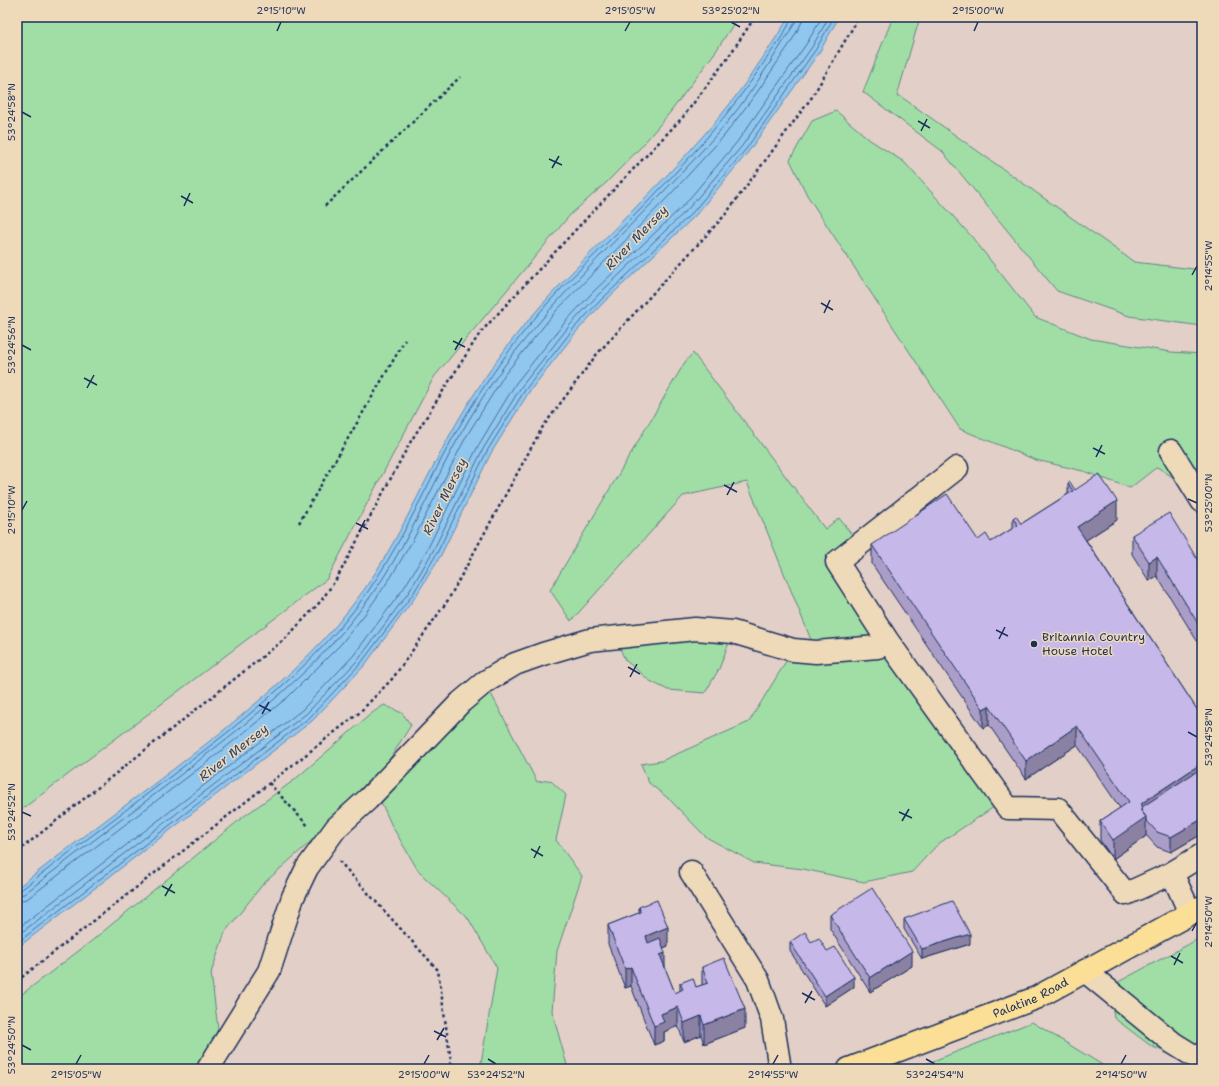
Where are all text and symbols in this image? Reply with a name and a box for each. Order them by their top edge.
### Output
text: 2°15'10"W [256,4,306,17]
text: 2°15'05"W [604,4,656,17]
text: 53°25'02"N [702,4,760,17]
text: 2°15'00"W [952,4,1005,17]
text: 53°24'58"N [5,83,18,141]
water label: River Mersey [601,201,672,273]
text: 2°14'55"W [1202,240,1215,291]
text: 53°24'56"N [5,316,18,374]
water label: River Mersey [418,455,471,538]
text: 53°25'00"N [1202,474,1215,532]
text: 2°15'10"W [5,485,18,535]
place label: Britannia Country House Hotel [1042,629,1145,659]
marker: Britannia Country House Hotel [1029,639,1039,649]
text: 53°24'58"N [1202,708,1215,766]
water label: River Mersey [195,720,272,785]
text: 53°24'52"N [5,783,18,841]
text: 2°14'50"W [1202,896,1215,948]
street label: Palatine Road [990,974,1071,1022]
text: 53°24'50"N [5,1016,18,1074]
text: 2°15'05"W [50,1068,102,1081]
text: 2°15'00"W [398,1068,451,1081]
text: 53°24'52"N [467,1068,525,1081]
text: 2°14'55"W [748,1068,799,1081]
text: 53°24'54"N [906,1068,964,1081]
text: 2°14'50"W [1095,1068,1147,1081]

